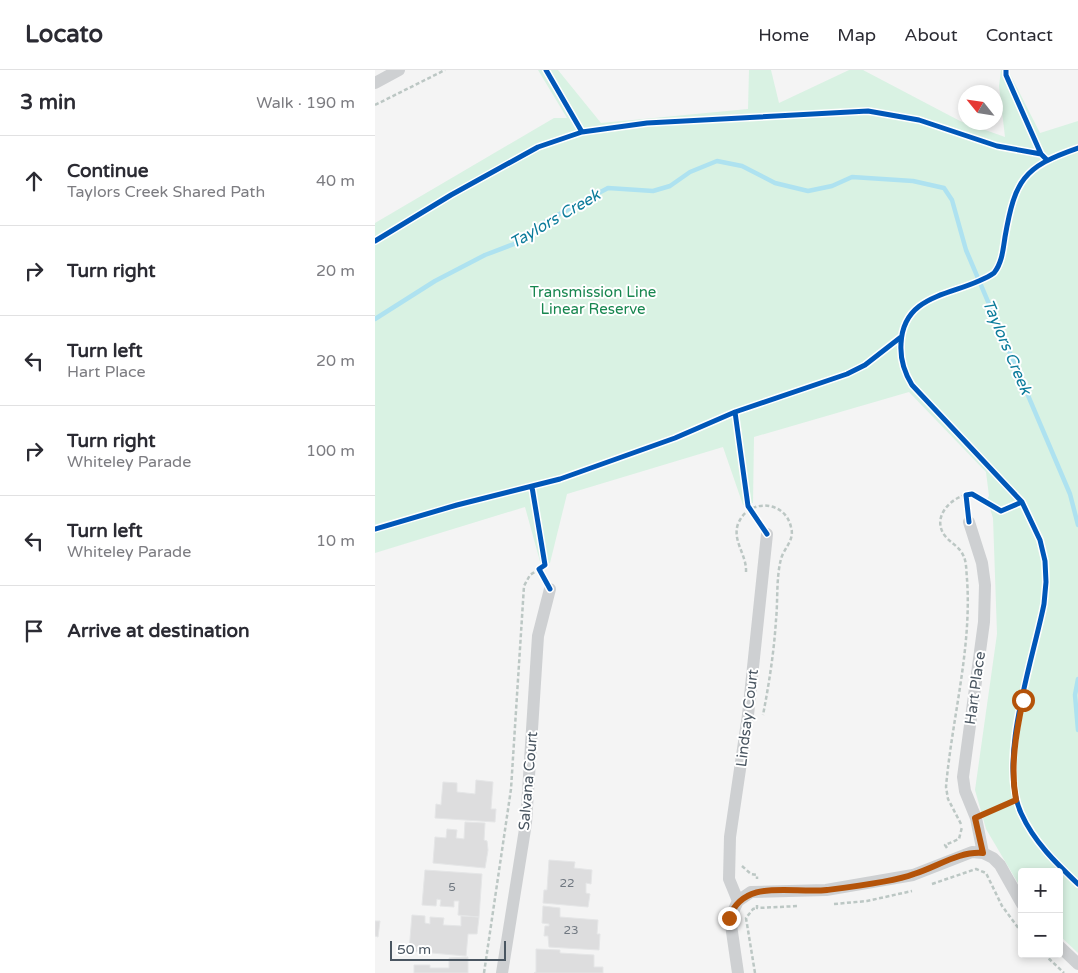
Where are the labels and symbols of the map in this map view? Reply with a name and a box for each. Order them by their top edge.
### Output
north arrow [958,85,1003,130]
water label: Taylors Creek [506,184,605,253]
park label: Transmission Line Linear Reserve [530,283,656,318]
water label: Taylors Creek [978,296,1036,399]
street label: Hart Place [961,650,989,726]
street label: Lindsay Court [732,668,762,768]
route start [1012,689,1035,712]
street label: Salvana Court [515,731,541,831]
house number: 22 [559,876,575,890]
house number: 5 [448,880,456,894]
route end [718,907,741,930]
house number: 23 [563,923,579,937]
scale bar [390,938,506,961]

